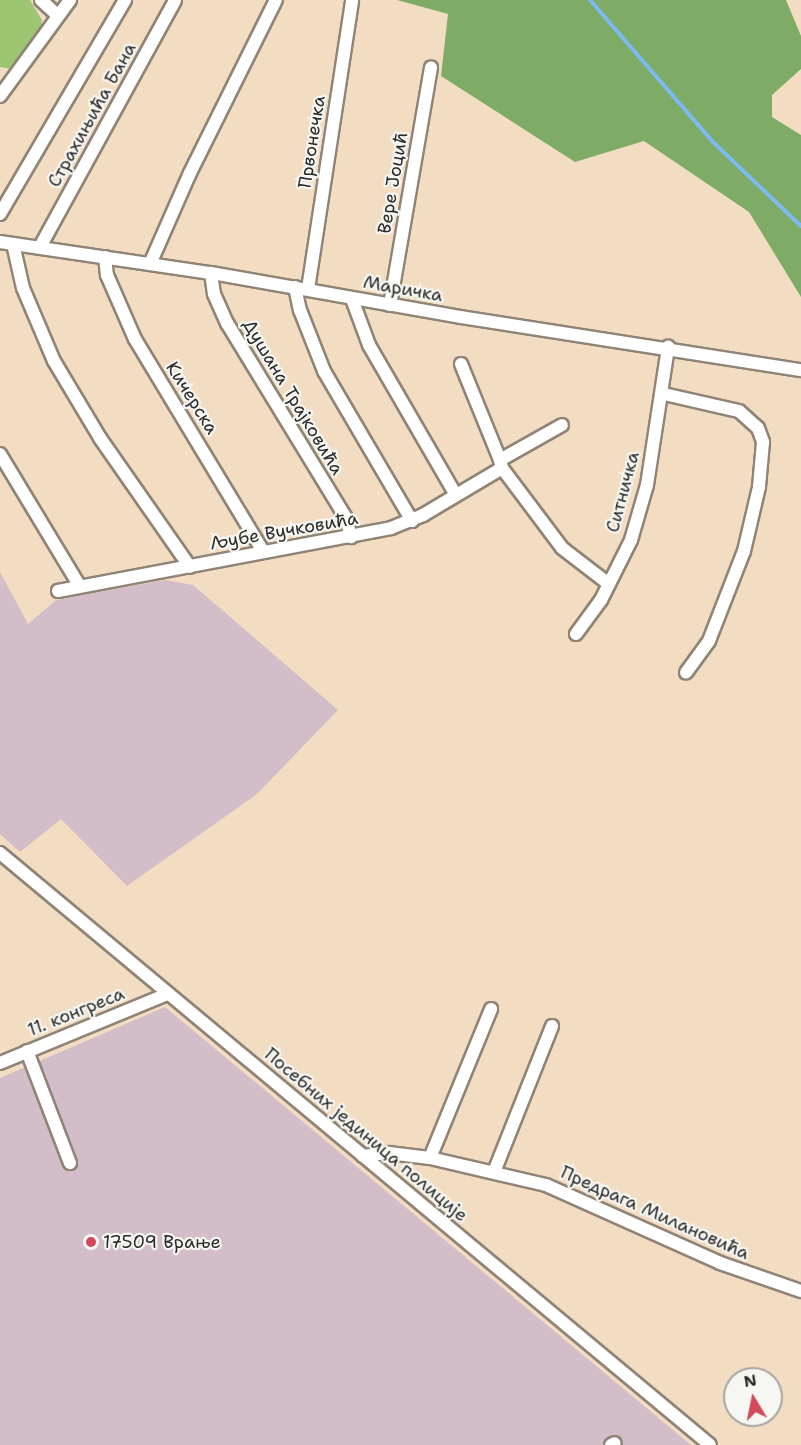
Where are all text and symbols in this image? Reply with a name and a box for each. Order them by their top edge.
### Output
street label: Страхињића Бана [43,39,141,191]
street label: Првонечка [294,94,330,190]
street label: Вере Јоцић [373,131,413,235]
street label: Маричка [362,271,444,307]
street label: Душана Трајковића [238,315,348,479]
street label: Кичерска [161,358,223,438]
street label: Ситничка [602,449,644,535]
street label: Љубе Вучковића [208,507,360,555]
street label: 11. конгреса [24,983,128,1041]
street label: Посебних јединица полиције [260,1044,472,1226]
street label: Предрага Милановића [557,1162,753,1264]
place label: 17509 Врање [103,1231,221,1253]
marker: 17509 Врање [84,1235,98,1249]
north arrow [723,1367,783,1427]
text: N [742,1369,758,1392]

